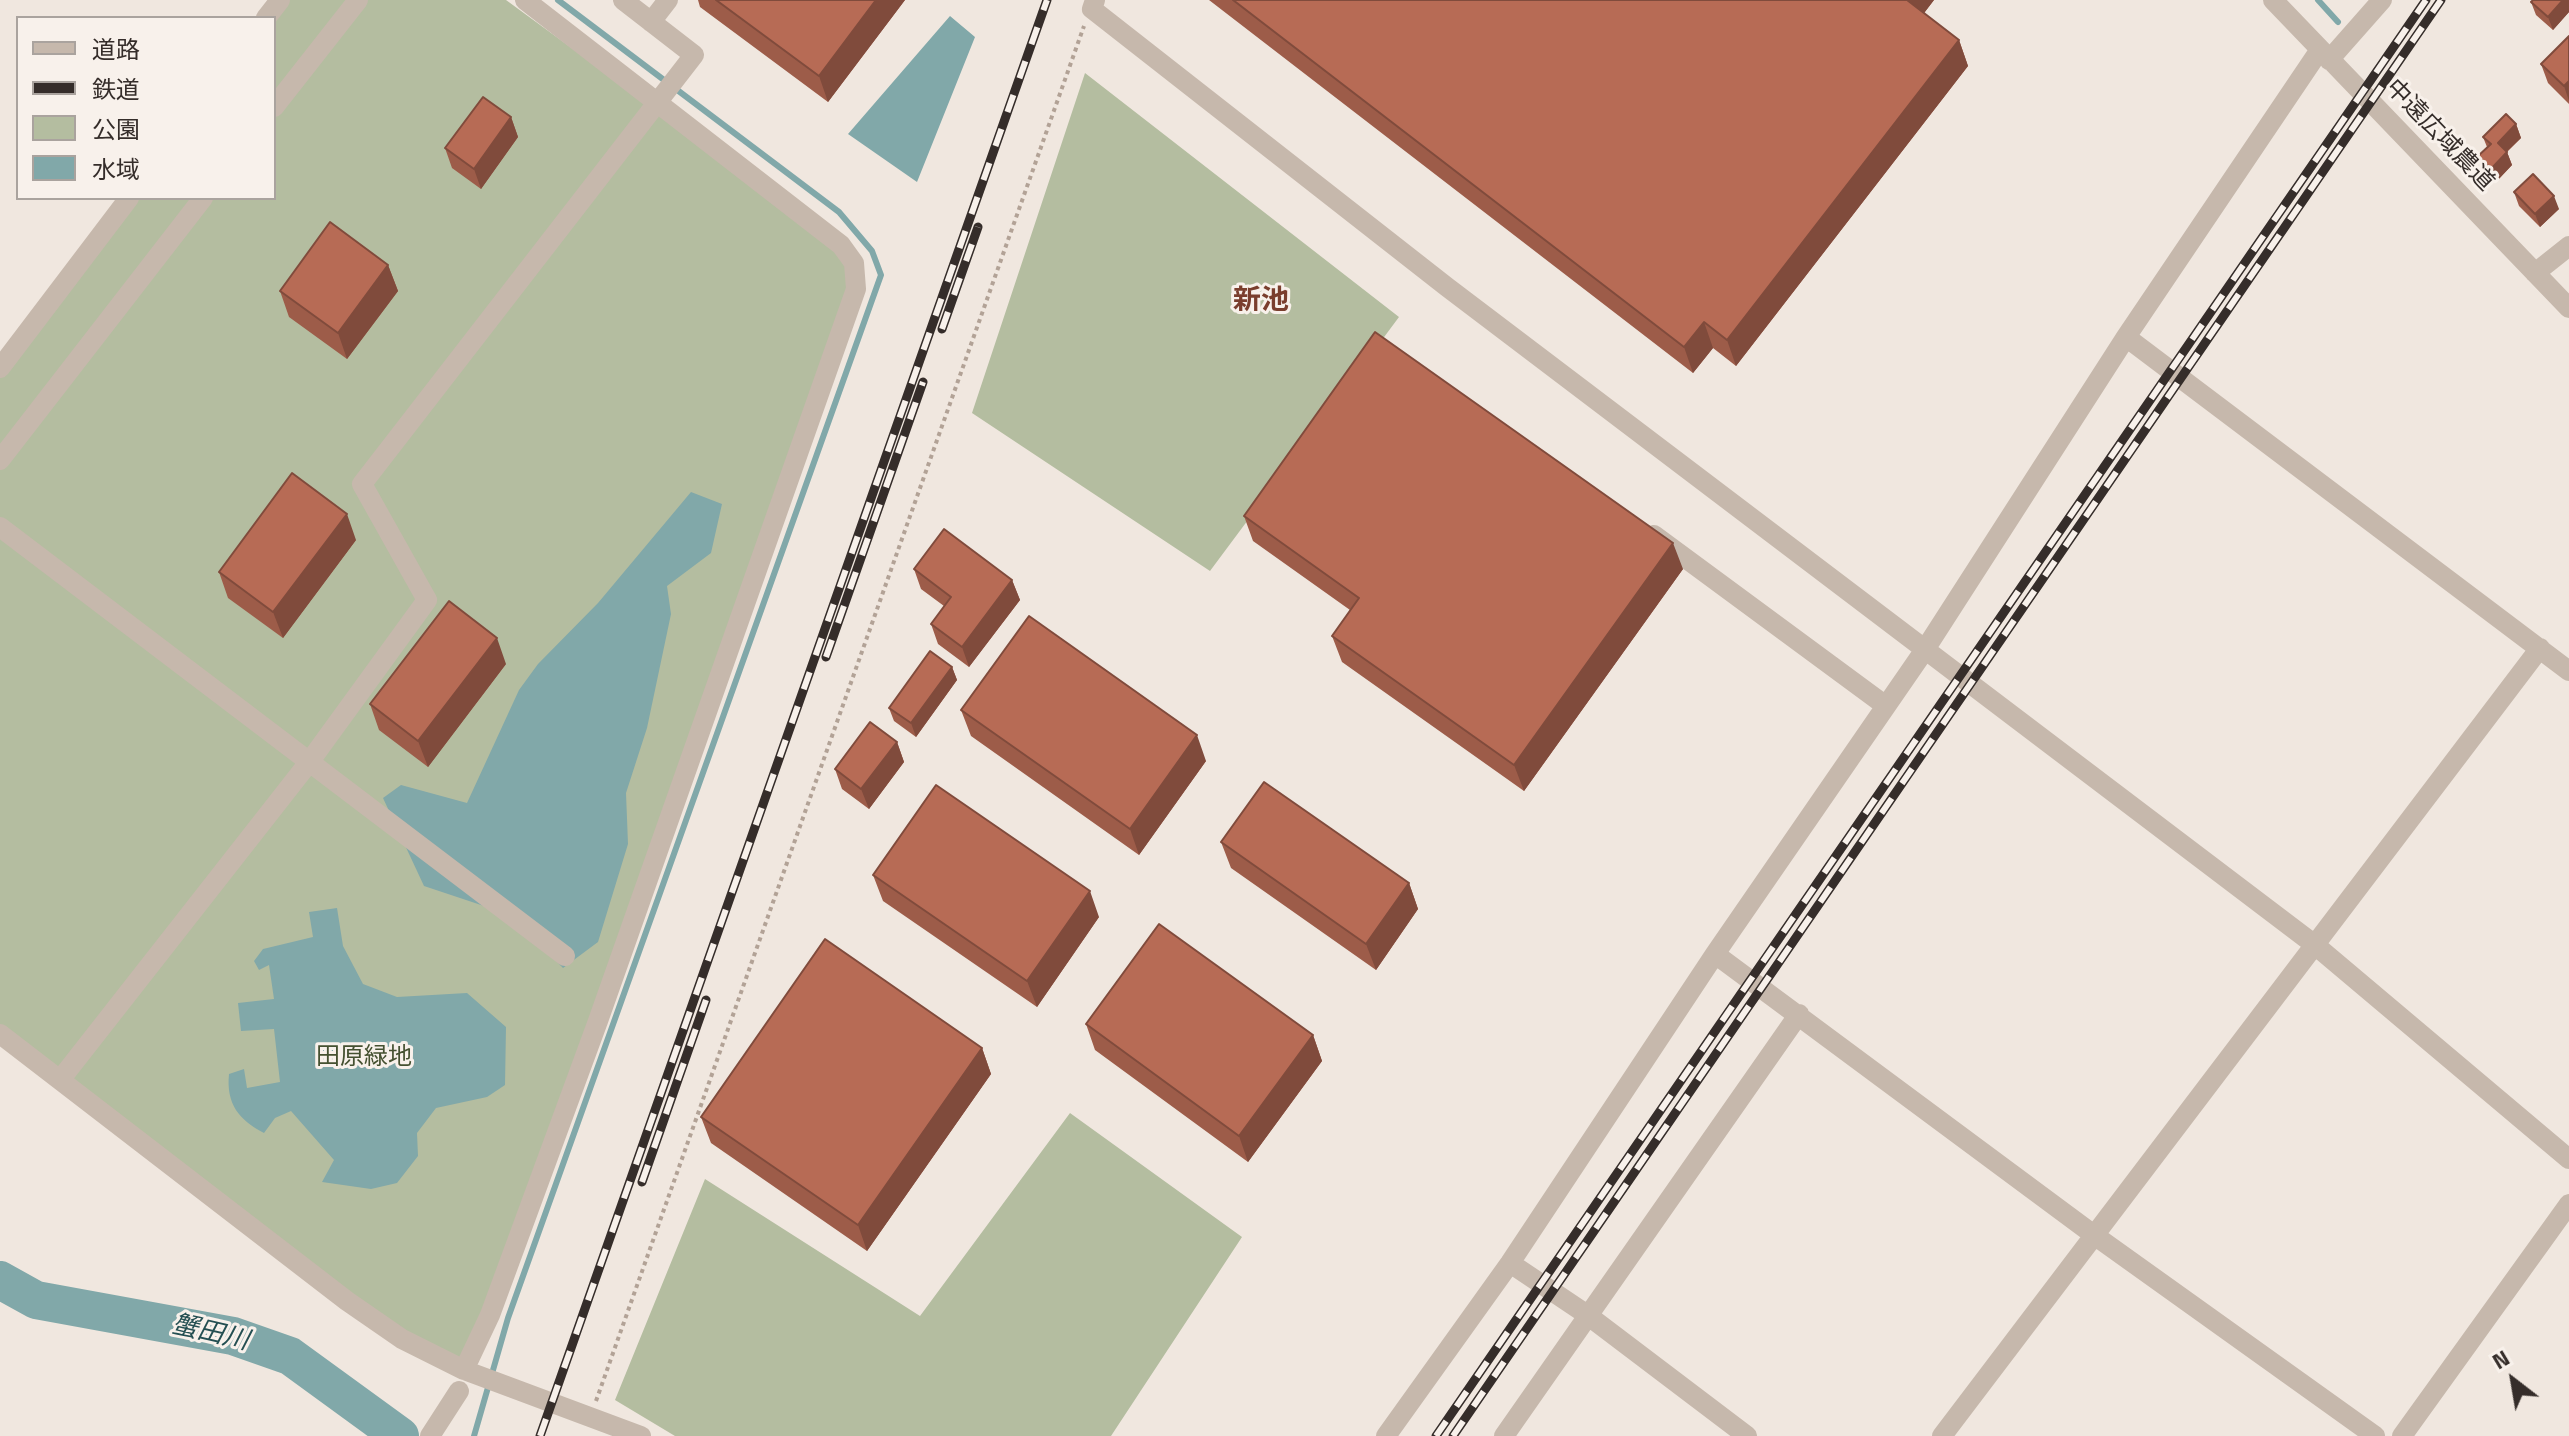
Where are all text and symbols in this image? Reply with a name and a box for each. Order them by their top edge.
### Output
legend [16,16,276,200]
text: 道路 [92,31,140,67]
text: 鉄道 [92,71,140,107]
street label: 中遠広域農道 [2379,74,2499,198]
text: 公園 [92,111,140,147]
text: 水域 [92,151,140,187]
district label: 新池 [1233,285,1289,319]
park label: 田原緑地 [316,1044,412,1072]
water label: 蟹田川 [168,1310,252,1358]
north arrow [2473,1340,2553,1420]
text: N [2485,1341,2516,1378]

